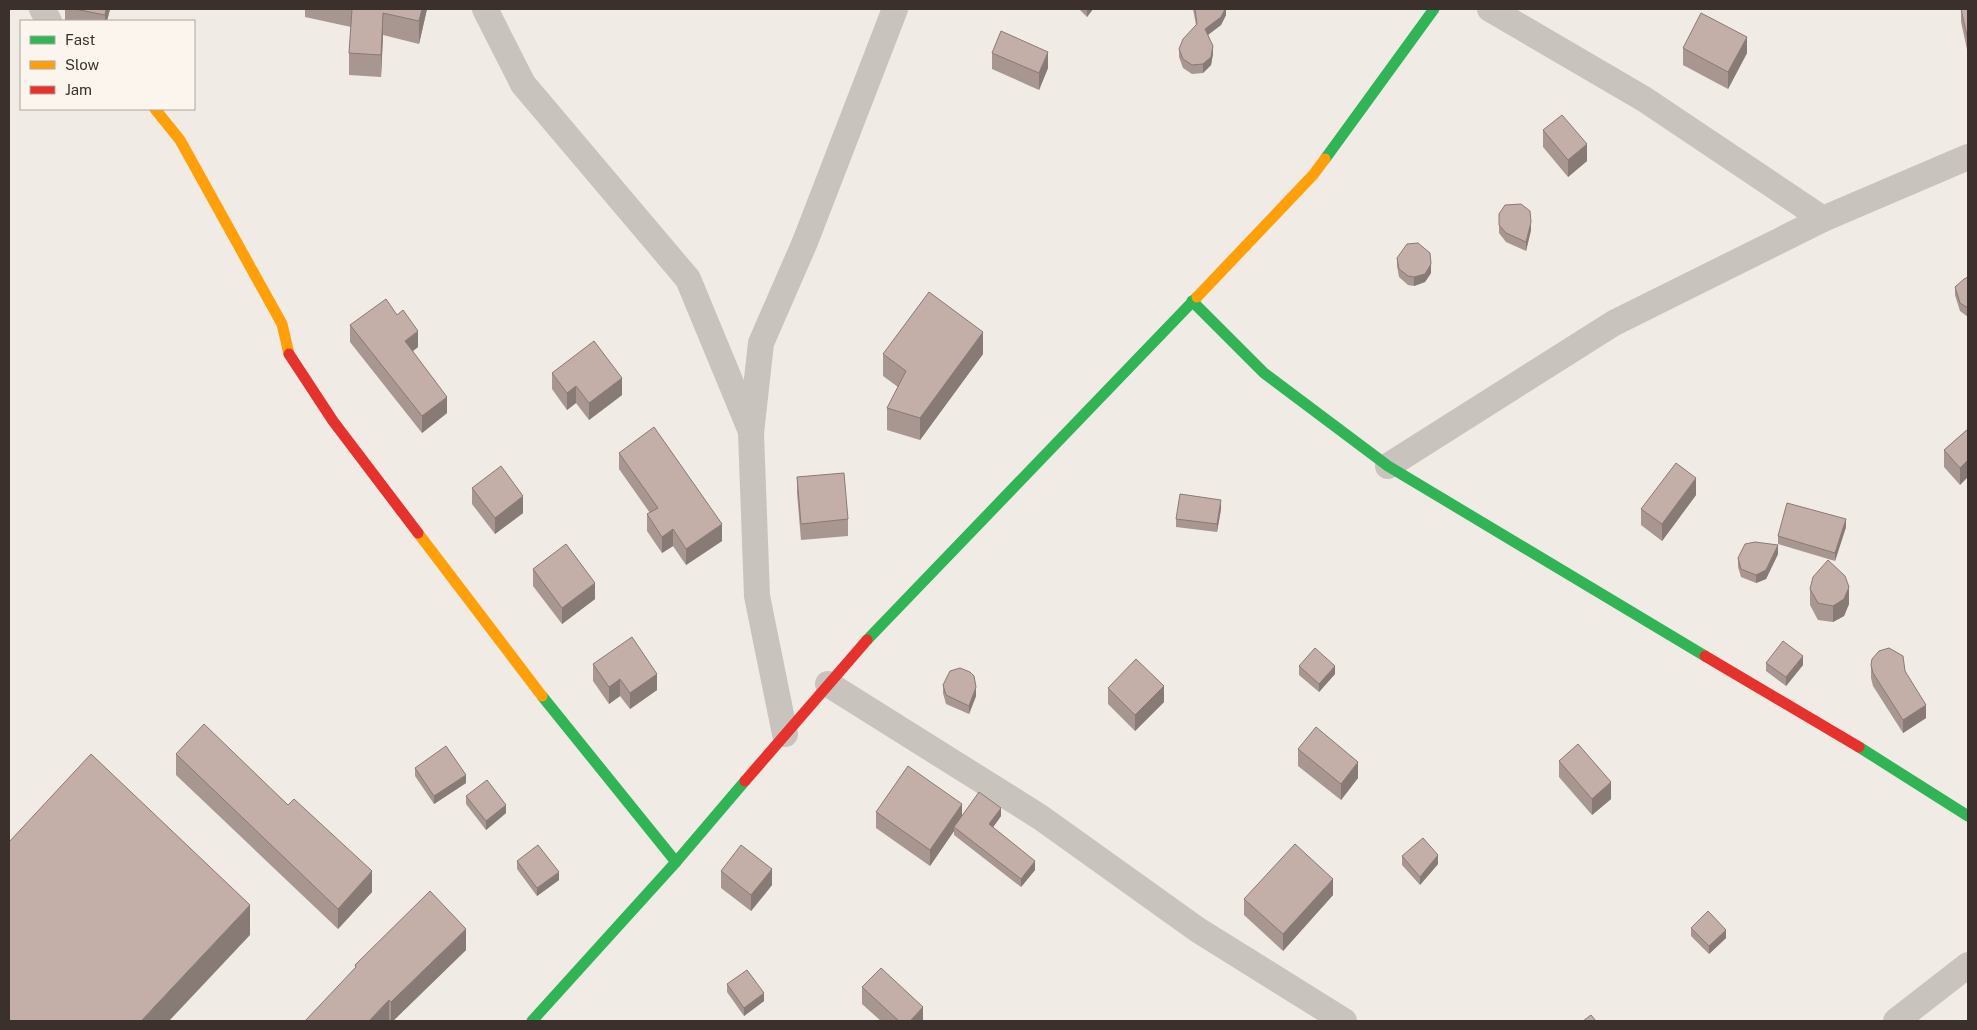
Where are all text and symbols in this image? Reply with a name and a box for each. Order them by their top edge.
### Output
legend [20,20,195,110]
text: Fast [65,31,95,48]
text: Slow [65,56,100,73]
text: Jam [65,81,92,98]

